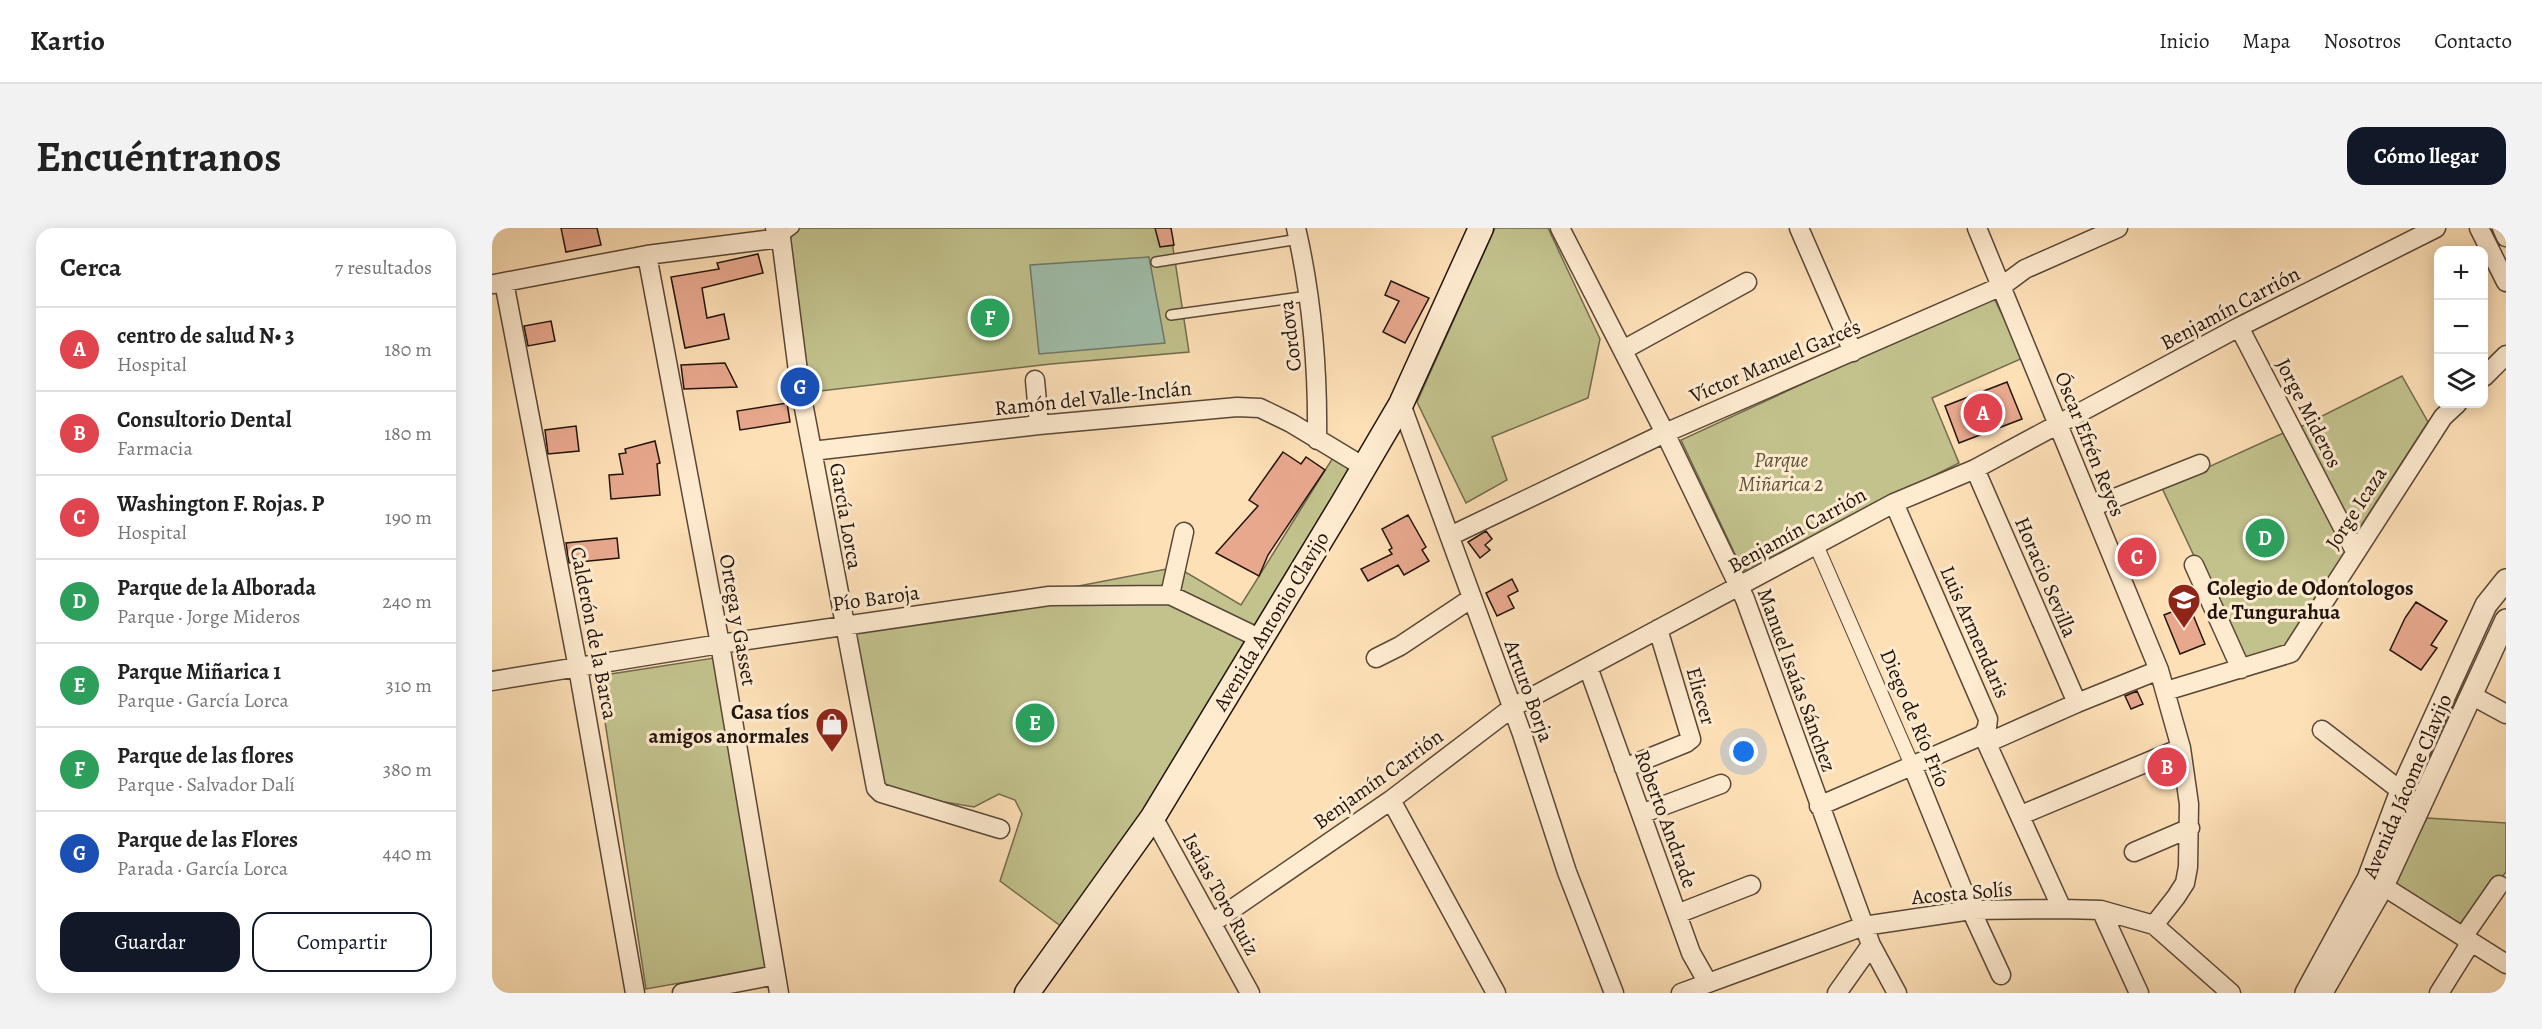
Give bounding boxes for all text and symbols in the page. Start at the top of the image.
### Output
text: Kartio [30,22,105,60]
text: Inicio [2159,27,2209,55]
text: Mapa [2242,27,2291,55]
text: Nosotros [2324,27,2401,55]
text: Contacto [2434,27,2512,55]
button: Cómo llegar [2347,127,2506,185]
text: Encuéntranos [36,128,281,185]
map controls [2434,246,2488,408]
button: + [2434,246,2488,300]
text: Cerca [60,250,122,285]
text: 7 resultados [335,254,432,281]
street label: Benjamín Carrión [2155,259,2305,357]
pin: F [970,296,1010,340]
street label: Cordova [1272,299,1308,373]
button: − [2434,300,2488,354]
street label: Víctor Manuel Garcés [1684,312,1865,410]
text: centro de salud N• 3 [117,321,295,351]
text: A [73,336,86,363]
text: 180 m [384,336,432,363]
text: Hospital [117,351,187,378]
street label: Jorge Mideros [2269,353,2349,473]
button: layers [2434,354,2488,408]
pin: G [780,364,820,410]
street label: Óscar Efrén Reyes [2048,367,2132,521]
street label: Ramón del Valle-Inclán [993,374,1193,422]
pin: A [1964,390,2002,435]
text: Consultorio Dental [117,405,291,435]
text: B [73,420,86,447]
text: 180 m [384,420,432,447]
text: Farmacia [117,435,193,462]
park label: Parque Miñarica 2 [1738,446,1824,498]
street label: García Lorca [823,461,869,572]
street label: Jorge Icaza [2319,461,2393,555]
street label: Benjamín Carrión [1723,480,1871,580]
text: Washington F. Rojas. P [117,489,324,519]
text: C [73,504,86,531]
text: 190 m [385,504,432,531]
street label: Horacio Sevilla [2008,512,2084,642]
pin: D [2246,516,2284,560]
text: Hospital [117,519,187,546]
street label: Avenida Antonio Clavijo [1206,526,1336,717]
pin: C [2118,534,2156,580]
street label: Calderón de la Barca [564,544,625,722]
street label: Ortega y Gasset [713,552,763,688]
street label: Luis Armendaris [1933,561,2017,703]
text: Parque de la Alborada [117,573,316,603]
place label: Colegio de Odontologos de Tungurahua [2207,574,2414,626]
street label: Pío Baroja [831,578,922,618]
school or university icon: Colegio de Odontologos de Tungurahua [2166,582,2202,629]
street label: Manuel Isaías Sánchez [1751,584,1843,776]
text: D [73,588,86,615]
text: 240 m [382,588,432,615]
text: Parque · Jorge Mideros [117,603,300,630]
street label: Arturo Borja [1497,635,1560,746]
street label: Diego de Río Frío [1873,645,1957,791]
text: Parque Miñarica 1 [117,657,281,687]
street label: Eliecer [1679,664,1723,728]
text: E [74,672,85,699]
text: 310 m [386,672,432,699]
text: Parque · García Lorca [117,687,289,714]
street label: Avenida Jácome Clavijo [2355,690,2459,883]
place label: Casa tíos amigos anormales [649,698,809,750]
pin: E [1016,700,1054,746]
shop icon: Casa tíos amigos anormales [814,706,850,753]
street label: Benjamín Carrión [1307,722,1449,836]
your location [1729,737,1758,766]
text: Parque de las flores [117,741,294,771]
pin: B [2148,744,2186,790]
street label: Roberto Andrade [1628,746,1704,892]
text: F [74,756,85,783]
text: 380 m [383,756,432,783]
text: Parque · Salvador Dalí [117,771,295,798]
text: Parque de las Flores [117,825,298,855]
street label: Isaías Toro Ruiz [1176,828,1266,960]
text: G [73,840,86,867]
text: 440 m [383,840,432,867]
text: Parada · García Lorca [117,855,288,882]
street label: Acosta Solís [1909,875,2014,911]
button: Guardar [60,912,240,972]
button: Compartir [252,912,432,972]

